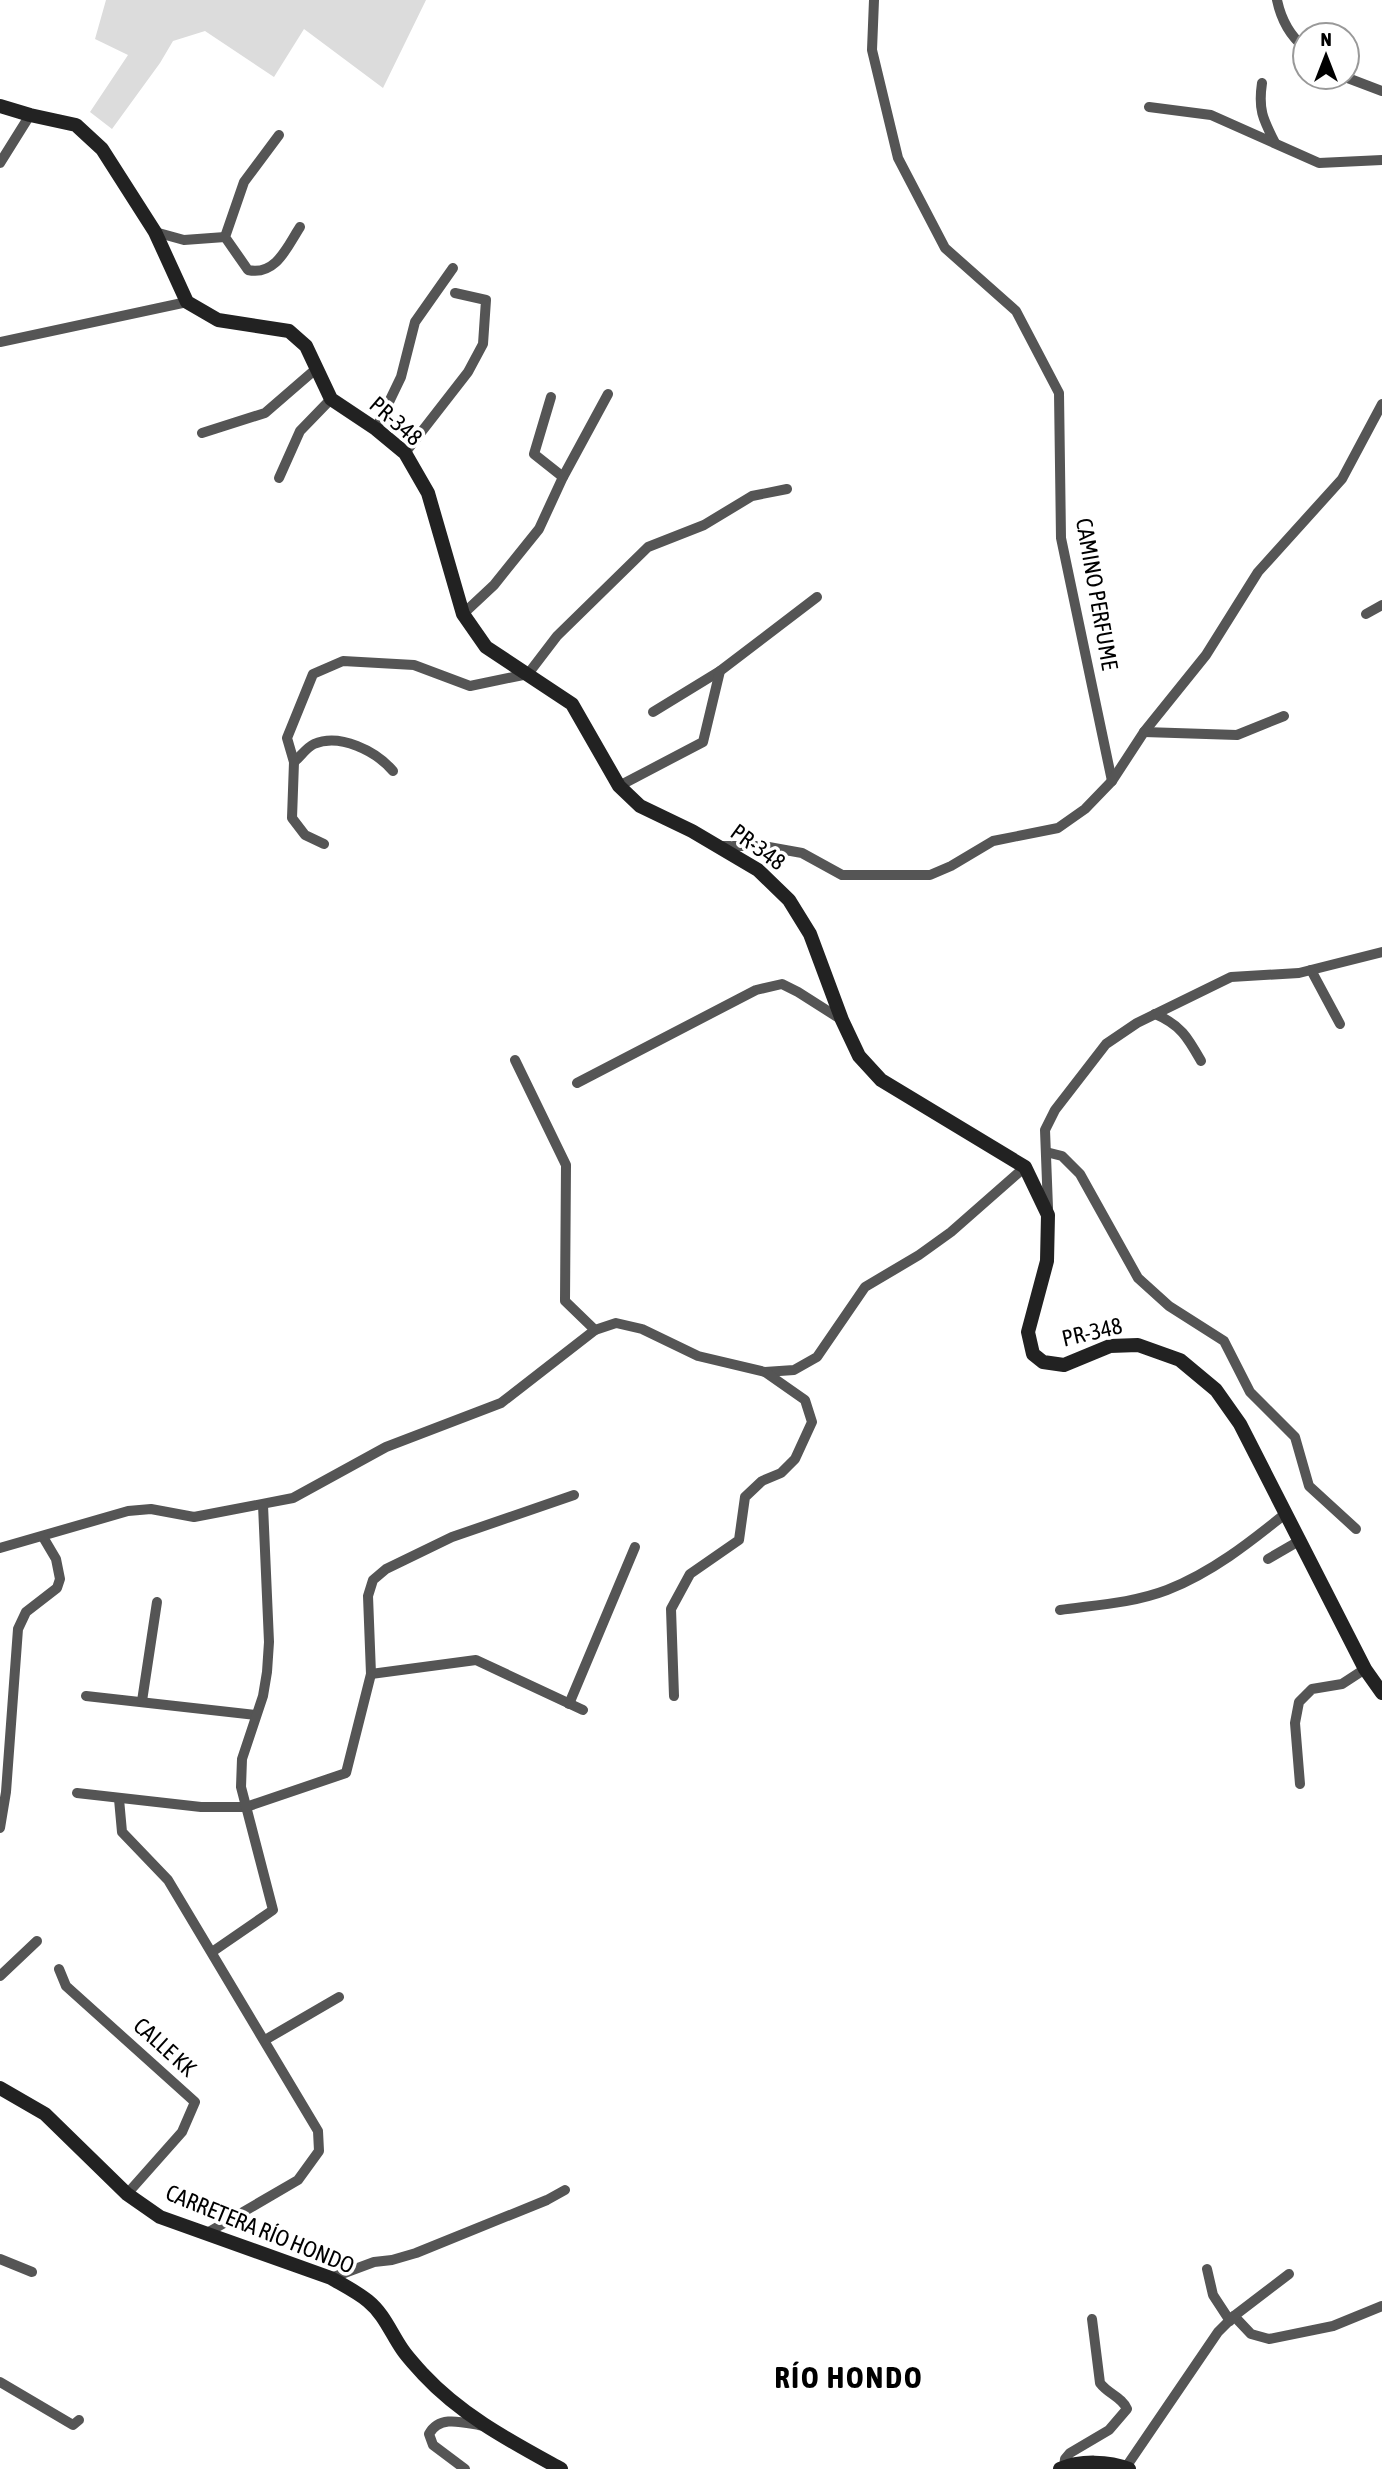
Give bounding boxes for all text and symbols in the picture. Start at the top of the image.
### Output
north arrow [1291,21,1361,91]
text: N [1320,28,1332,50]
street label: PR-348 [364,391,428,451]
street label: CAMINO PERFUME [1071,516,1123,672]
street label: PR-348 [726,819,790,875]
street label: PR-348 [1059,1312,1125,1352]
street label: CALLE KK [128,2012,202,2082]
street label: CARRETERA RÍO HONDO [162,2179,358,2279]
district label: RÍO HONDO [774,2360,924,2394]

